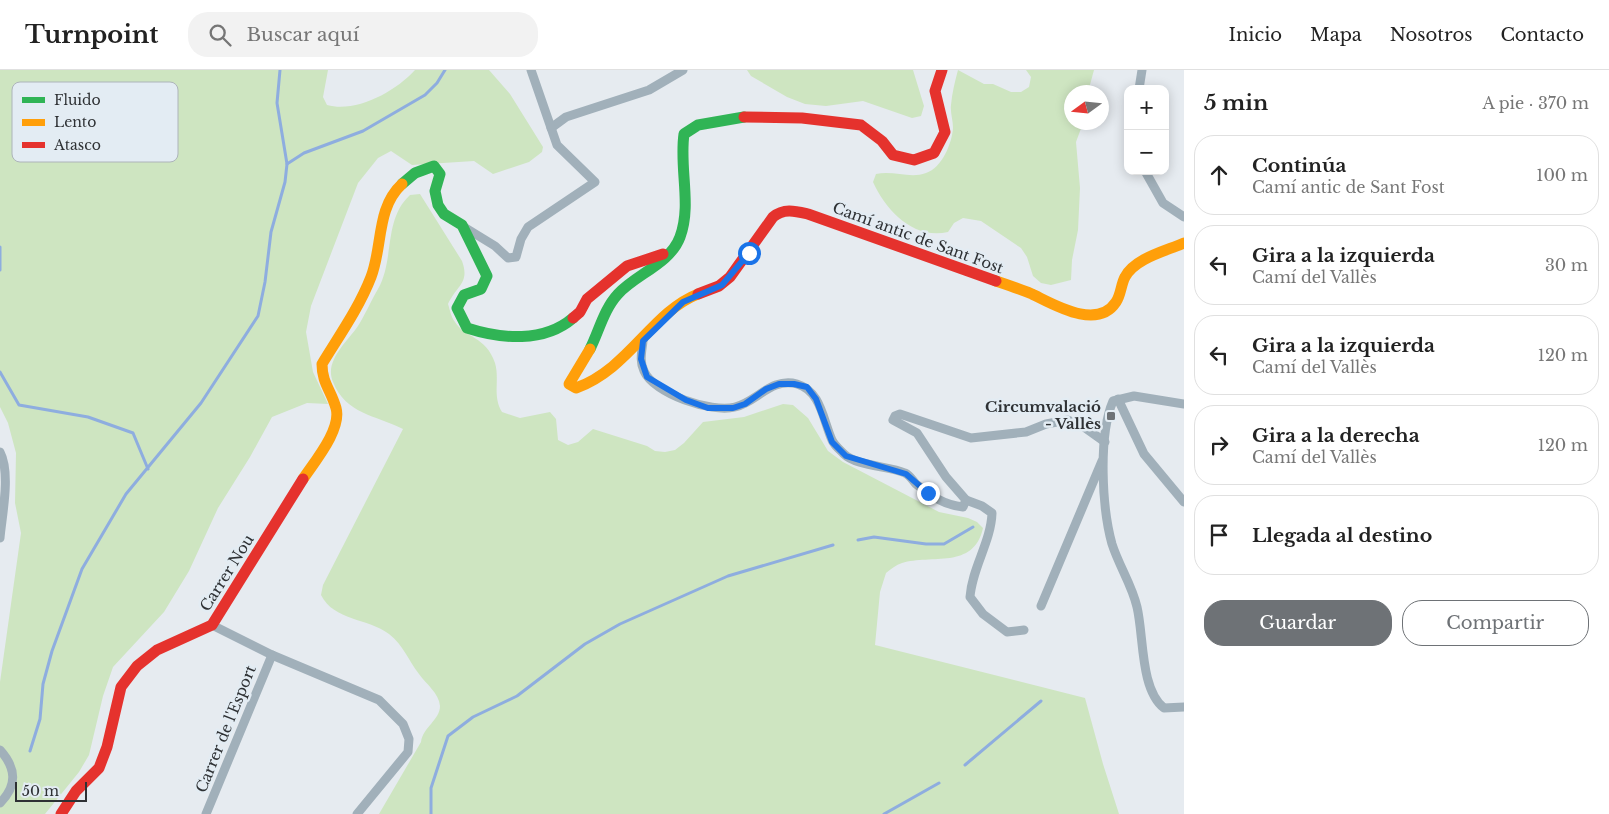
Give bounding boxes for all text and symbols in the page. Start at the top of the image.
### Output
search box [188,12,538,57]
text: Turnpoint [25,20,158,49]
icon: search [206,21,234,49]
text: Buscar aquí [246,23,359,46]
text: Inicio [1228,24,1282,46]
text: Mapa [1310,24,1362,46]
text: Nosotros [1390,24,1472,46]
text: Contacto [1500,24,1584,46]
legend [12,82,178,162]
north arrow [1064,85,1109,130]
map controls [1124,85,1169,175]
button: + [1124,85,1169,130]
text: 5 min [1204,90,1268,116]
text: Fluido [54,91,101,109]
text: A pie · 370 m [1482,93,1589,113]
text: Lento [54,113,96,131]
button: − [1124,130,1169,175]
text: Atasco [53,136,101,154]
text: Continúa [1252,154,1346,177]
icon: ahead [1205,161,1233,189]
text: 100 m [1536,165,1588,185]
text: Camí antic de Sant Fost [1252,177,1445,197]
street label: Camí antic de Sant Fost [830,198,1007,277]
route start [738,242,761,265]
text: Gira a la izquierda [1252,244,1435,267]
icon: left [1205,251,1233,279]
text: 30 m [1545,255,1588,275]
text: Camí del Vallès [1252,267,1377,287]
text: Gira a la izquierda [1252,334,1435,357]
icon: left [1205,341,1233,369]
text: 120 m [1538,345,1588,365]
text: Camí del Vallès [1252,357,1377,377]
place label: Circumvalació - Vallès [985,397,1101,433]
marker: Circumvalació - Vallès [1105,410,1117,422]
text: Gira a la derecha [1252,424,1420,447]
icon: right [1205,431,1233,459]
text: 120 m [1538,435,1588,455]
text: Camí del Vallès [1252,447,1377,467]
route end [917,482,940,505]
icon: arrive [1205,521,1233,549]
text: Llegada al destino [1252,524,1432,547]
street label: Carrer Nou [195,531,258,615]
button: Guardar [1204,600,1392,646]
button: Compartir [1402,600,1589,646]
street label: Carrer de l'Esport [191,662,260,795]
scale bar [15,779,88,802]
text: 50 m [22,782,59,800]

